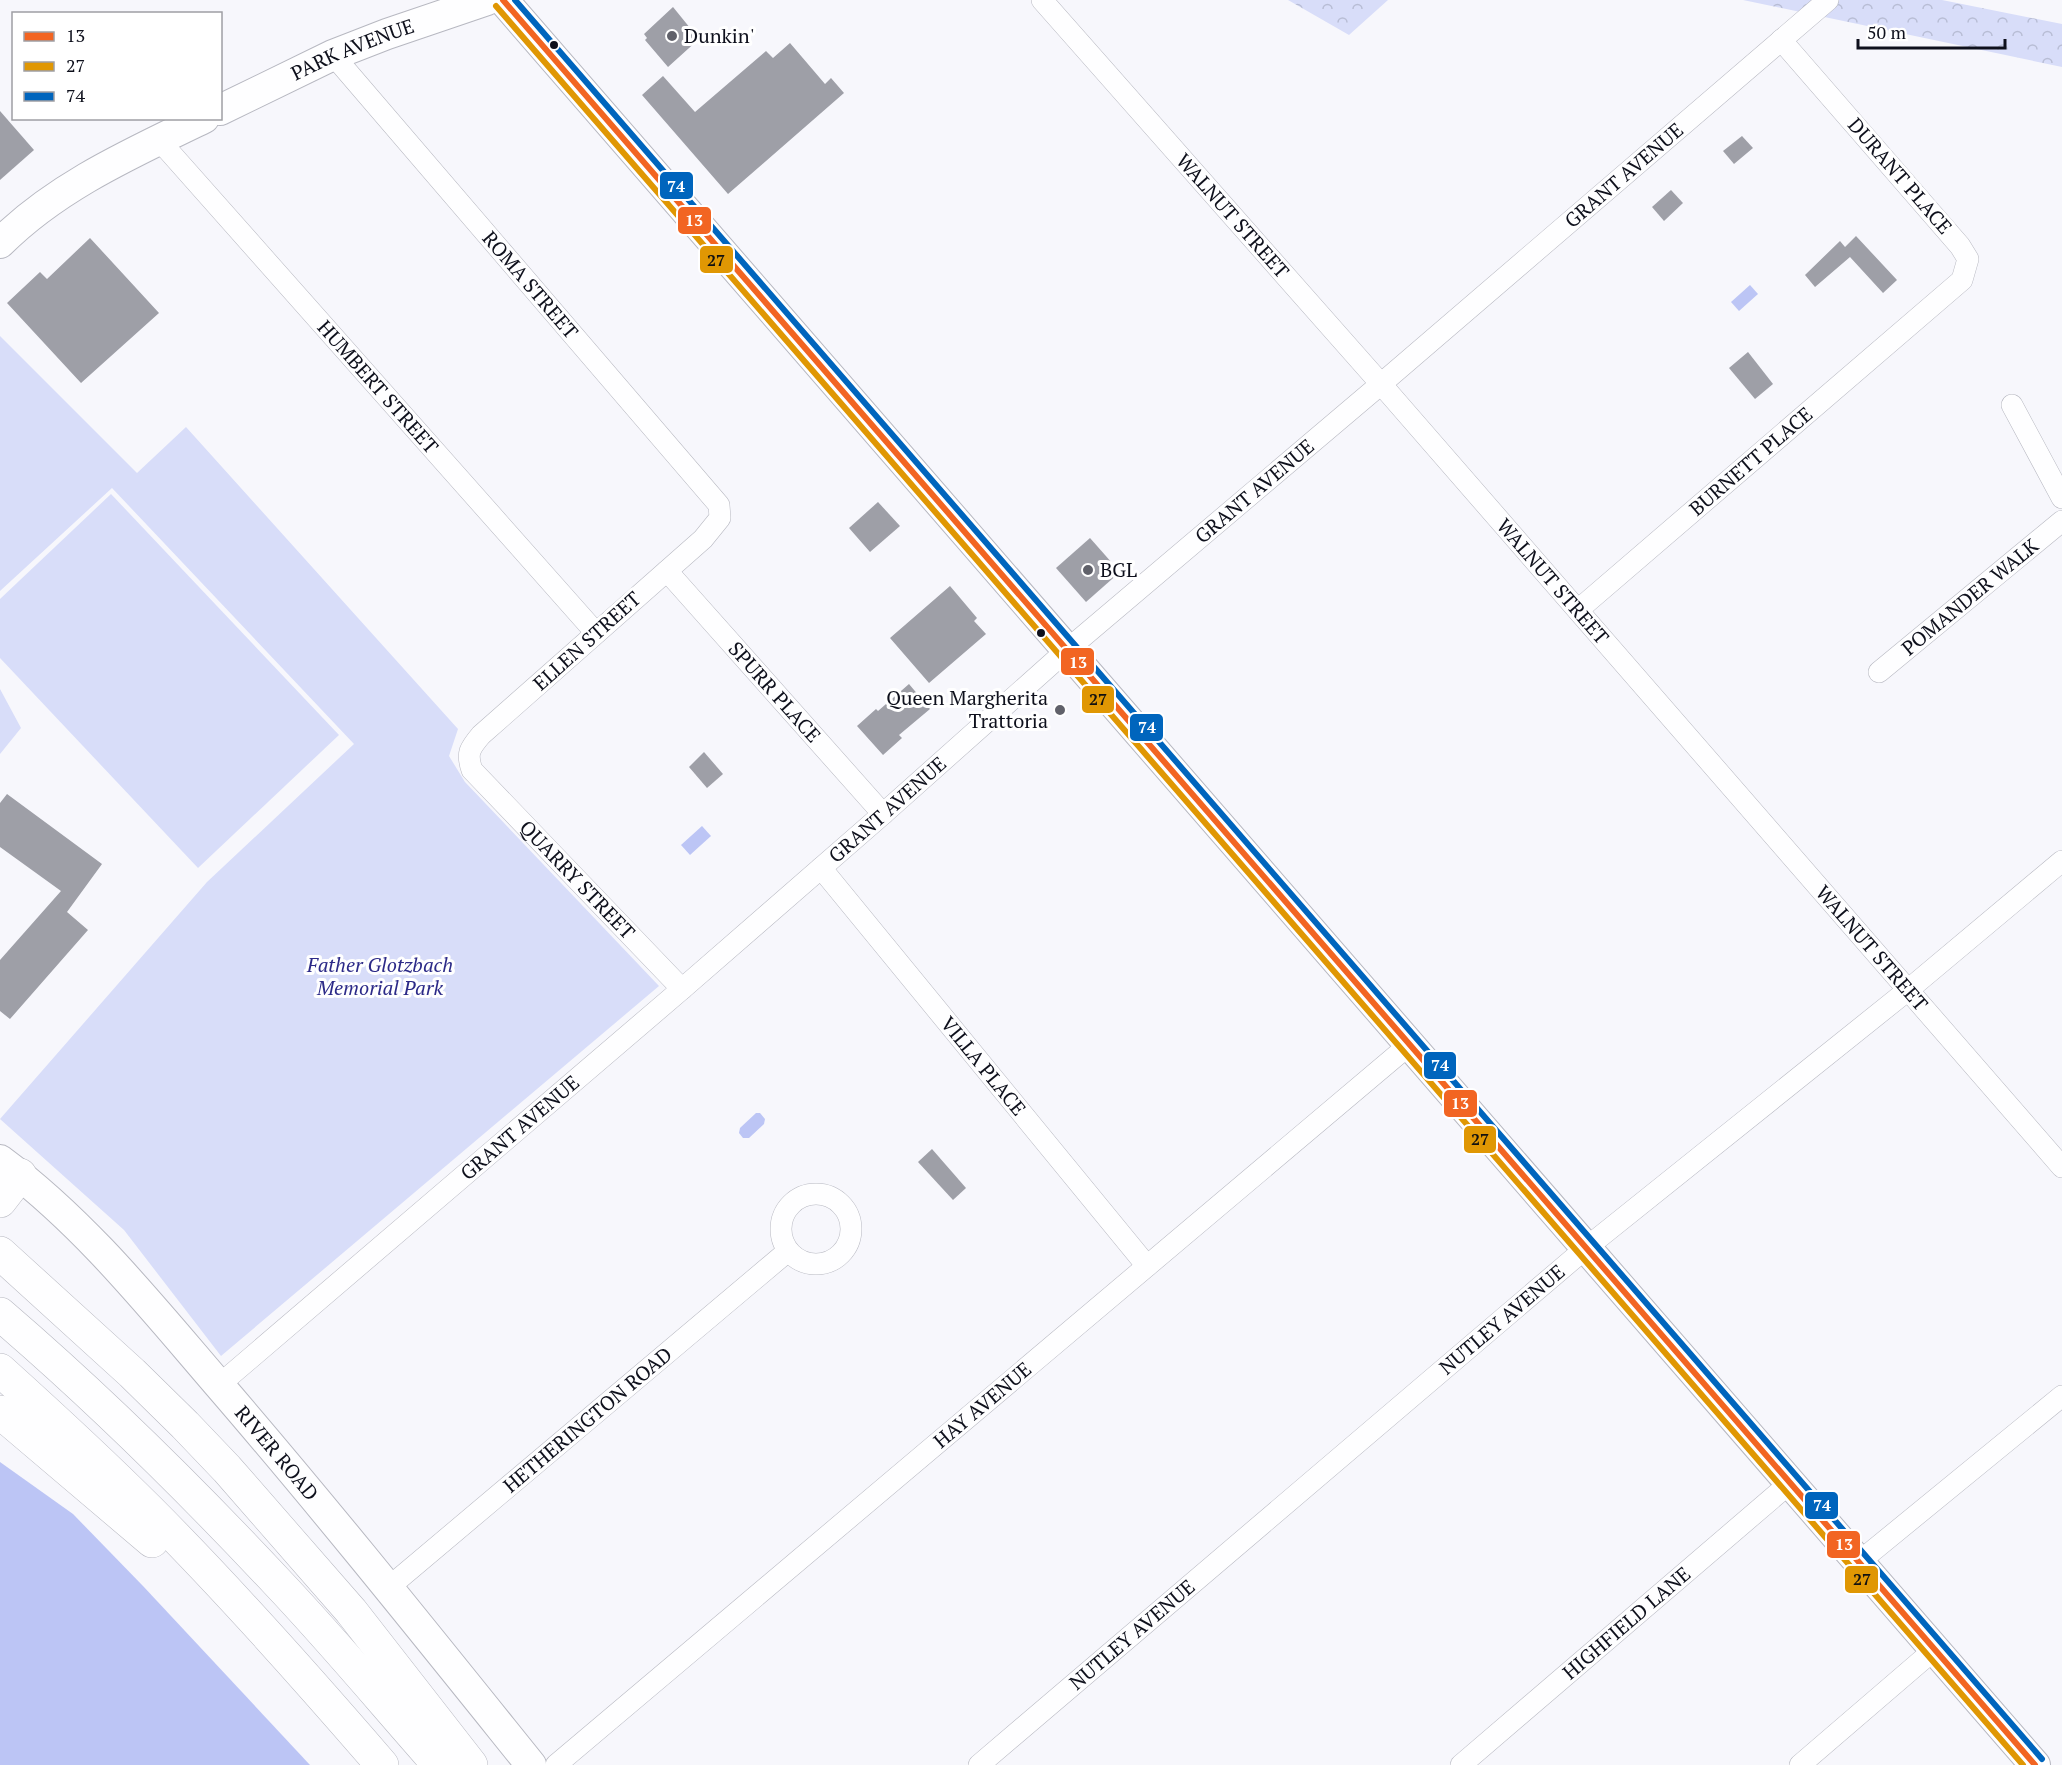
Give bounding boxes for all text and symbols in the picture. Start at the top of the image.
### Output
legend [12,12,222,120]
street label: PARK AVENUE [286,12,418,86]
scale bar [1858,12,2005,50]
text: 50 m [1867,20,1907,44]
place label: Dunkin' [684,22,754,49]
text: 13 [66,23,85,47]
marker: Dunkin' [665,29,679,43]
unlabelled marker [548,39,560,51]
text: 27 [66,53,85,77]
text: 74 [66,83,86,107]
street label: DURANT PLACE [1842,112,1958,240]
street label: GRANT AVENUE [1559,116,1689,234]
street label: WALNUT STREET [1170,147,1296,284]
line badge: 74 [659,171,694,200]
text: 74 [667,175,685,197]
line badge: 13 [677,206,712,235]
text: 13 [685,209,703,231]
street label: ROMA STREET [477,225,585,344]
line badge: 27 [699,245,734,274]
text: 27 [707,249,725,271]
street label: HUMBERT STREET [312,314,445,459]
street label: BURNETT PLACE [1683,400,1818,522]
street label: GRANT AVENUE [1189,433,1320,549]
street label: WALNUT STREET [1491,513,1615,650]
street label: POMANDER WALK [1896,532,2044,661]
place label: BGL [1100,556,1137,583]
marker: BGL [1081,563,1095,577]
street label: ELLEN STREET [527,585,646,696]
unlabelled marker [1035,627,1047,639]
street label: SPURR PLACE [723,635,827,748]
line badge: 13 [1060,647,1095,676]
text: 13 [1069,651,1087,673]
place label: Queen Margherita Trattoria [886,684,1048,734]
line badge: 27 [1081,685,1115,714]
text: 27 [1089,688,1107,710]
marker: Queen Margherita Trattoria [1053,703,1067,717]
line badge: 74 [1129,713,1164,742]
text: 74 [1138,716,1156,738]
street label: GRANT AVENUE [823,750,952,868]
street label: QUARRY STREET [514,814,641,945]
street label: WALNUT STREET [1810,879,1934,1017]
park label: Father Glotzbach Memorial Park [306,951,453,1001]
street label: VILLA PLACE [935,1010,1032,1121]
line badge: 74 [1423,1051,1457,1080]
text: 74 [1431,1054,1449,1076]
street label: GRANT AVENUE [454,1069,585,1186]
line badge: 13 [1443,1089,1478,1118]
text: 13 [1451,1092,1469,1114]
line badge: 27 [1463,1125,1497,1154]
text: 27 [1471,1128,1489,1150]
street label: NUTLEY AVENUE [1433,1258,1570,1380]
street label: HETHERINGTON ROAD [497,1341,677,1498]
street label: HAY AVENUE [927,1356,1037,1454]
street label: RIVER ROAD [229,1400,325,1506]
line badge: 74 [1804,1491,1839,1520]
text: 74 [1813,1494,1831,1516]
line badge: 13 [1826,1530,1861,1559]
text: 13 [1835,1533,1853,1555]
street label: HIGHFIELD LANE [1556,1560,1696,1685]
line badge: 27 [1844,1565,1879,1594]
text: 27 [1853,1568,1871,1590]
street label: NUTLEY AVENUE [1063,1573,1200,1696]

